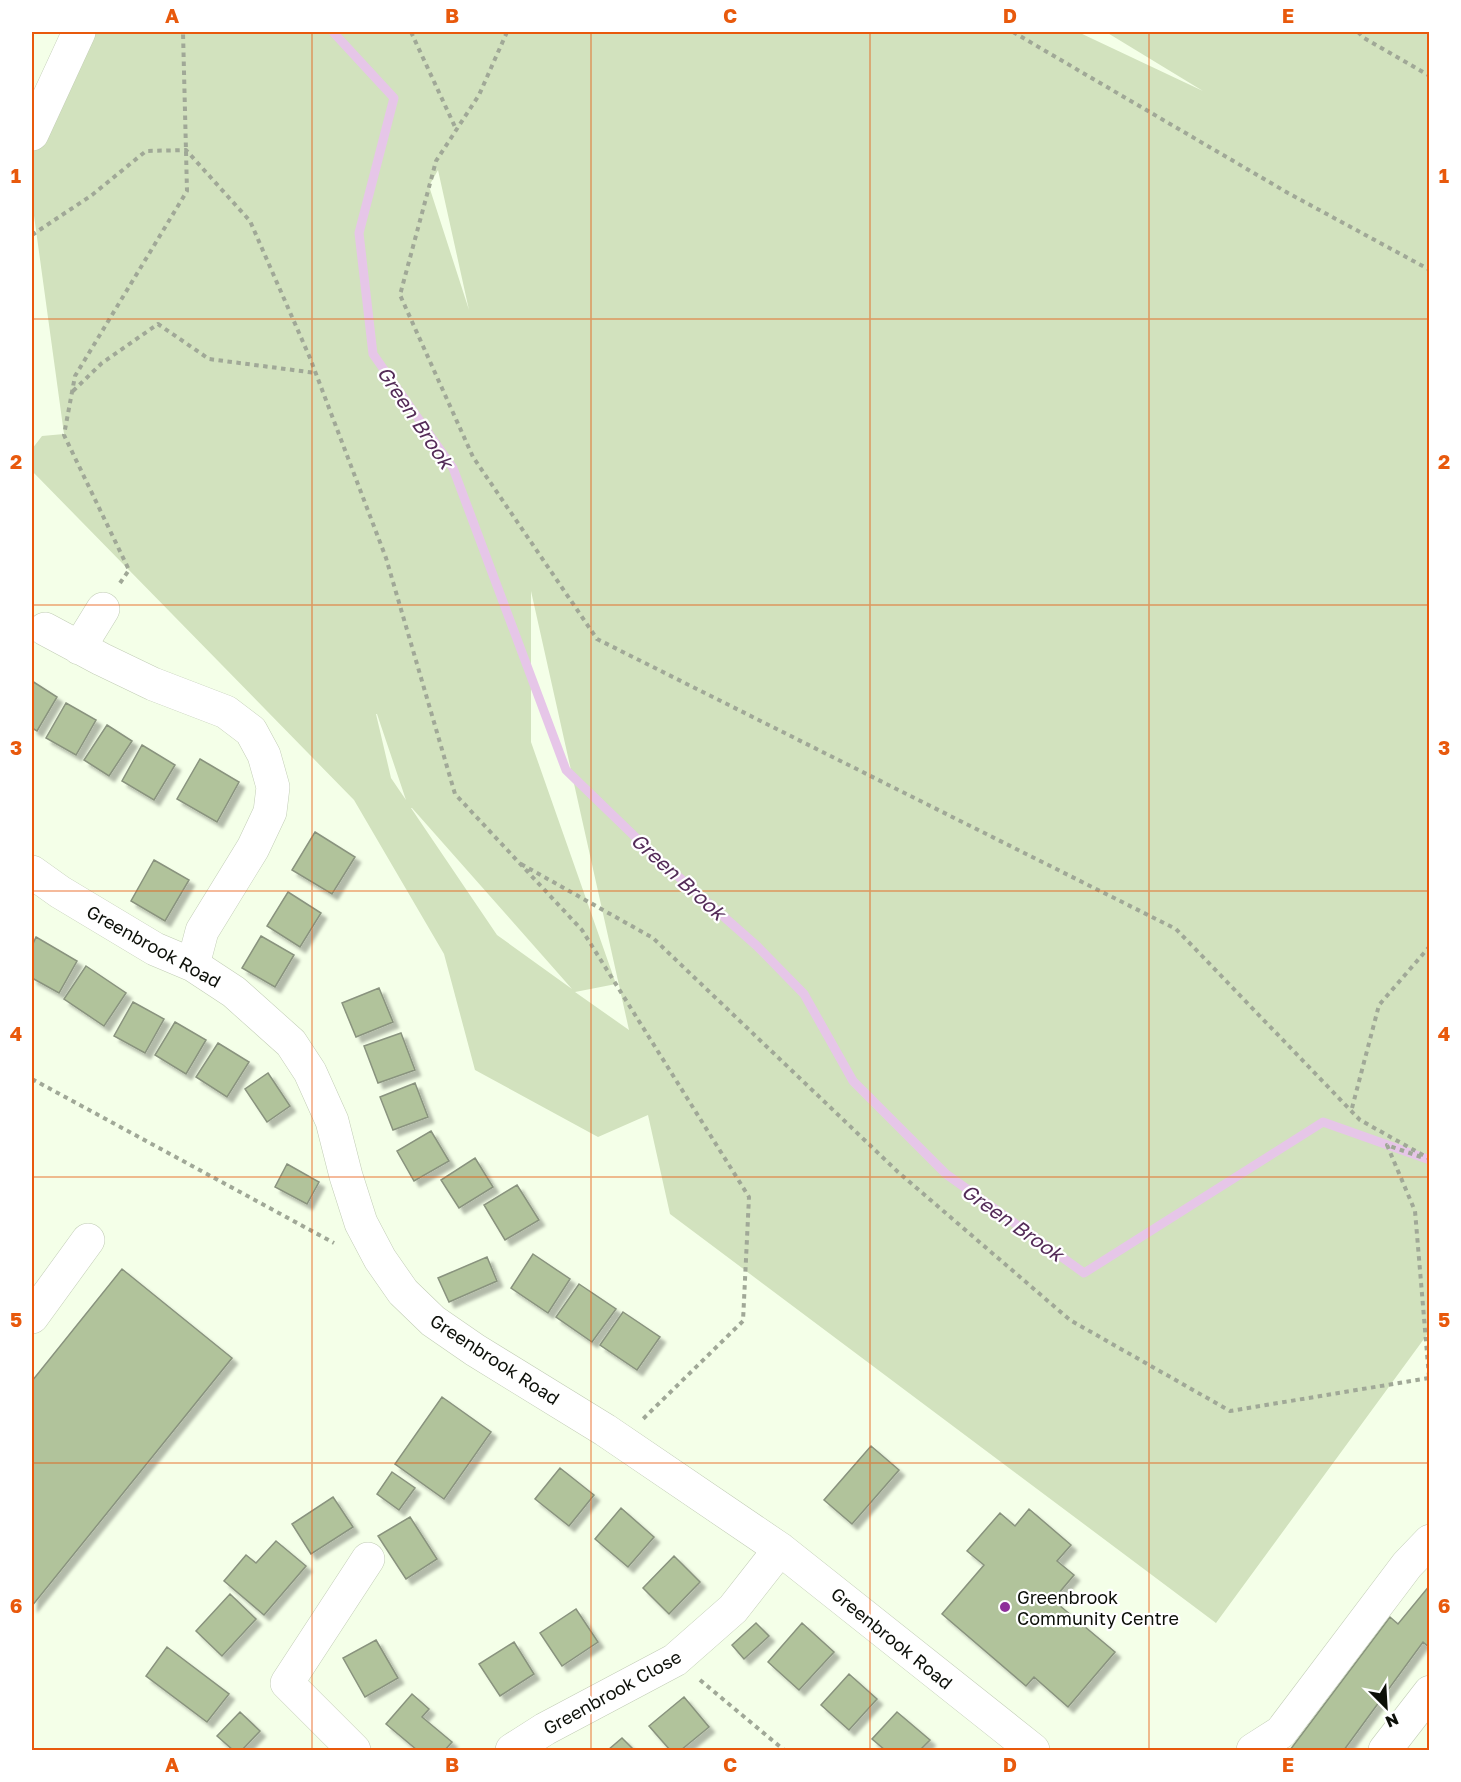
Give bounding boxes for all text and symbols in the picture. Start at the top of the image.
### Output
text: A [165,3,179,27]
text: B [445,3,459,27]
text: C [723,3,737,27]
text: D [1003,3,1017,27]
text: E [1282,3,1294,27]
text: 1 [11,163,21,187]
text: 1 [1439,163,1449,187]
water label: Green Brook [373,361,461,475]
text: 2 [10,449,22,473]
text: 2 [1438,449,1450,473]
text: 3 [10,735,22,759]
text: 3 [1438,735,1450,759]
water label: Green Brook [627,827,733,926]
street label: Greenbrook Road [83,900,225,992]
text: 4 [10,1021,22,1045]
text: 4 [1438,1021,1450,1045]
water label: Green Brook [958,1178,1071,1267]
text: 5 [10,1307,22,1331]
text: 5 [1438,1307,1450,1331]
street label: Greenbrook Road [426,1309,564,1409]
street label: Greenbrook Road [827,1582,957,1694]
place label: Greenbrook Community Centre [1017,1586,1179,1629]
text: 6 [10,1593,22,1617]
text: 6 [1438,1593,1450,1617]
marker: Greenbrook Community Centre [998,1600,1012,1614]
street label: Greenbrook Close [539,1645,685,1739]
north arrow [1356,1677,1416,1737]
text: N [1382,1709,1402,1732]
text: A [165,1752,179,1776]
text: B [445,1752,459,1776]
text: C [723,1752,737,1776]
text: D [1003,1752,1017,1776]
text: E [1282,1752,1294,1776]

